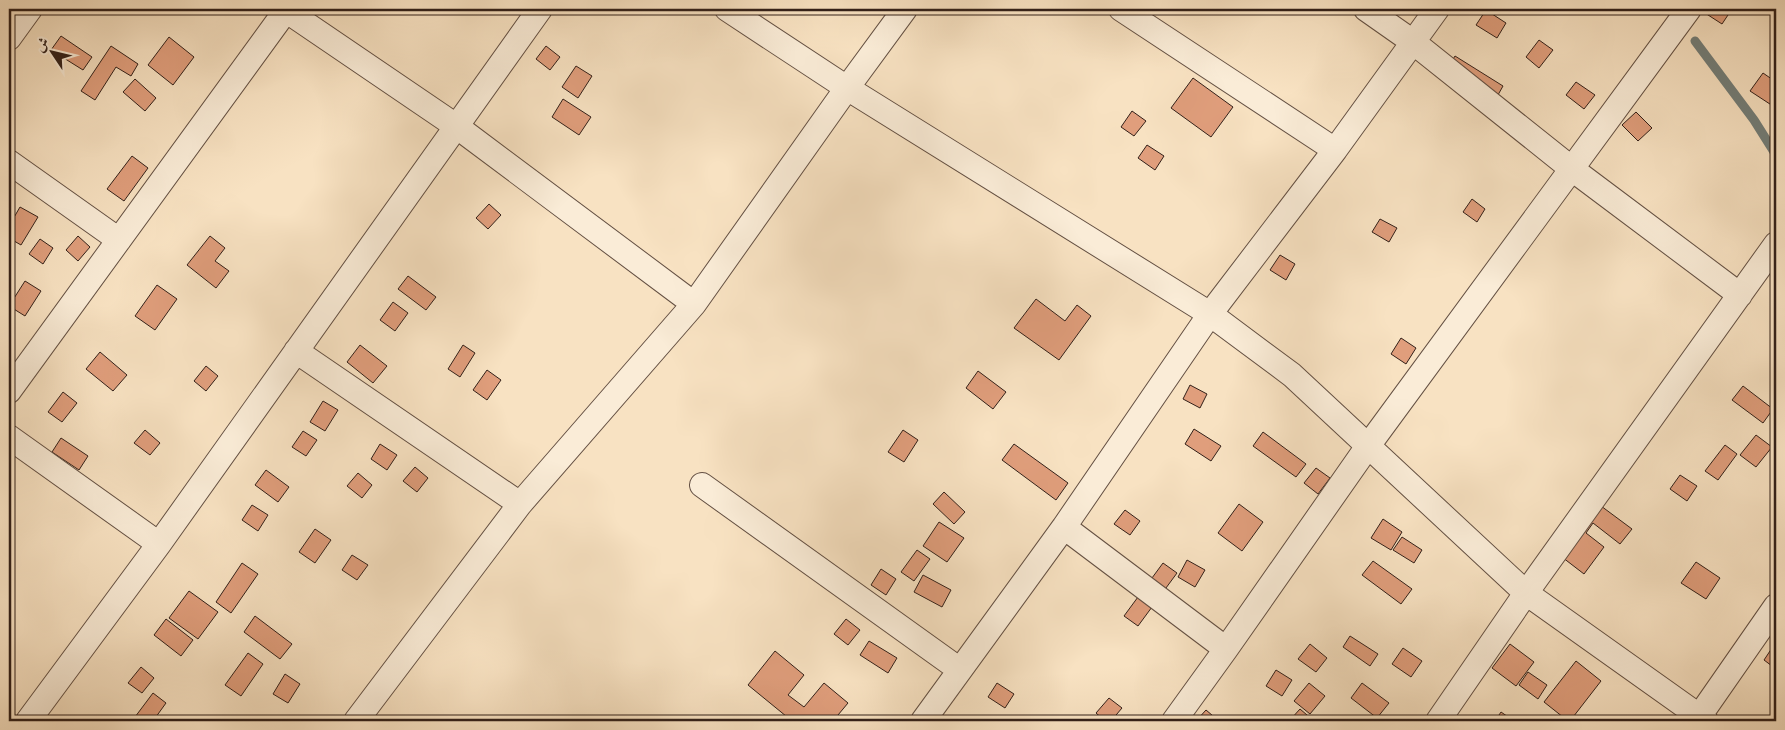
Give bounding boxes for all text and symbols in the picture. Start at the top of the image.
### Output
north arrow [28,28,78,78]
text: ش [31,34,54,56]

